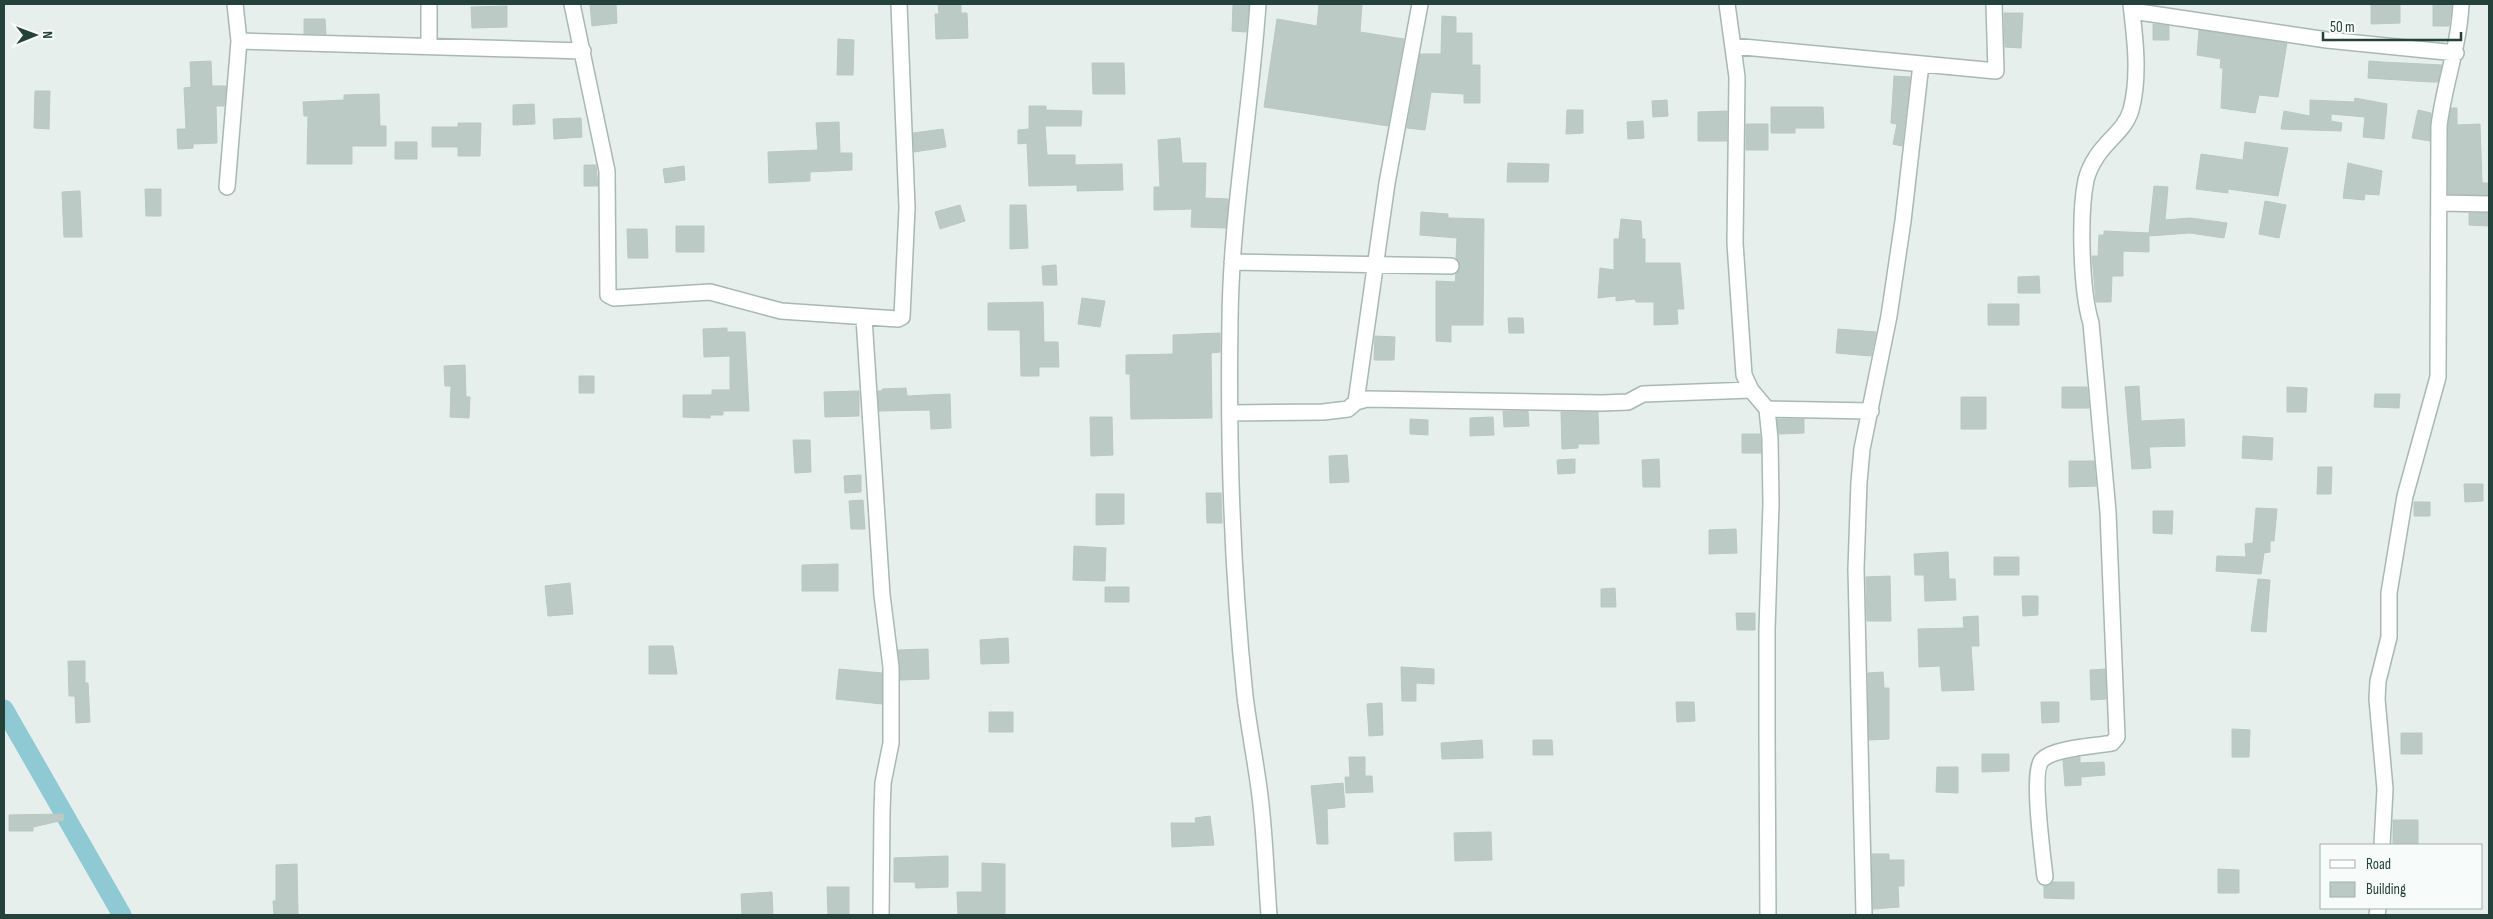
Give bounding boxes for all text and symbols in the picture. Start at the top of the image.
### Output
north arrow [10,10,60,60]
scale bar [2323,10,2460,42]
text: 50 m [2330,18,2355,37]
text: N [39,31,56,39]
legend [2320,844,2483,909]
text: Road [2366,855,2391,874]
text: Building [2366,880,2406,899]

